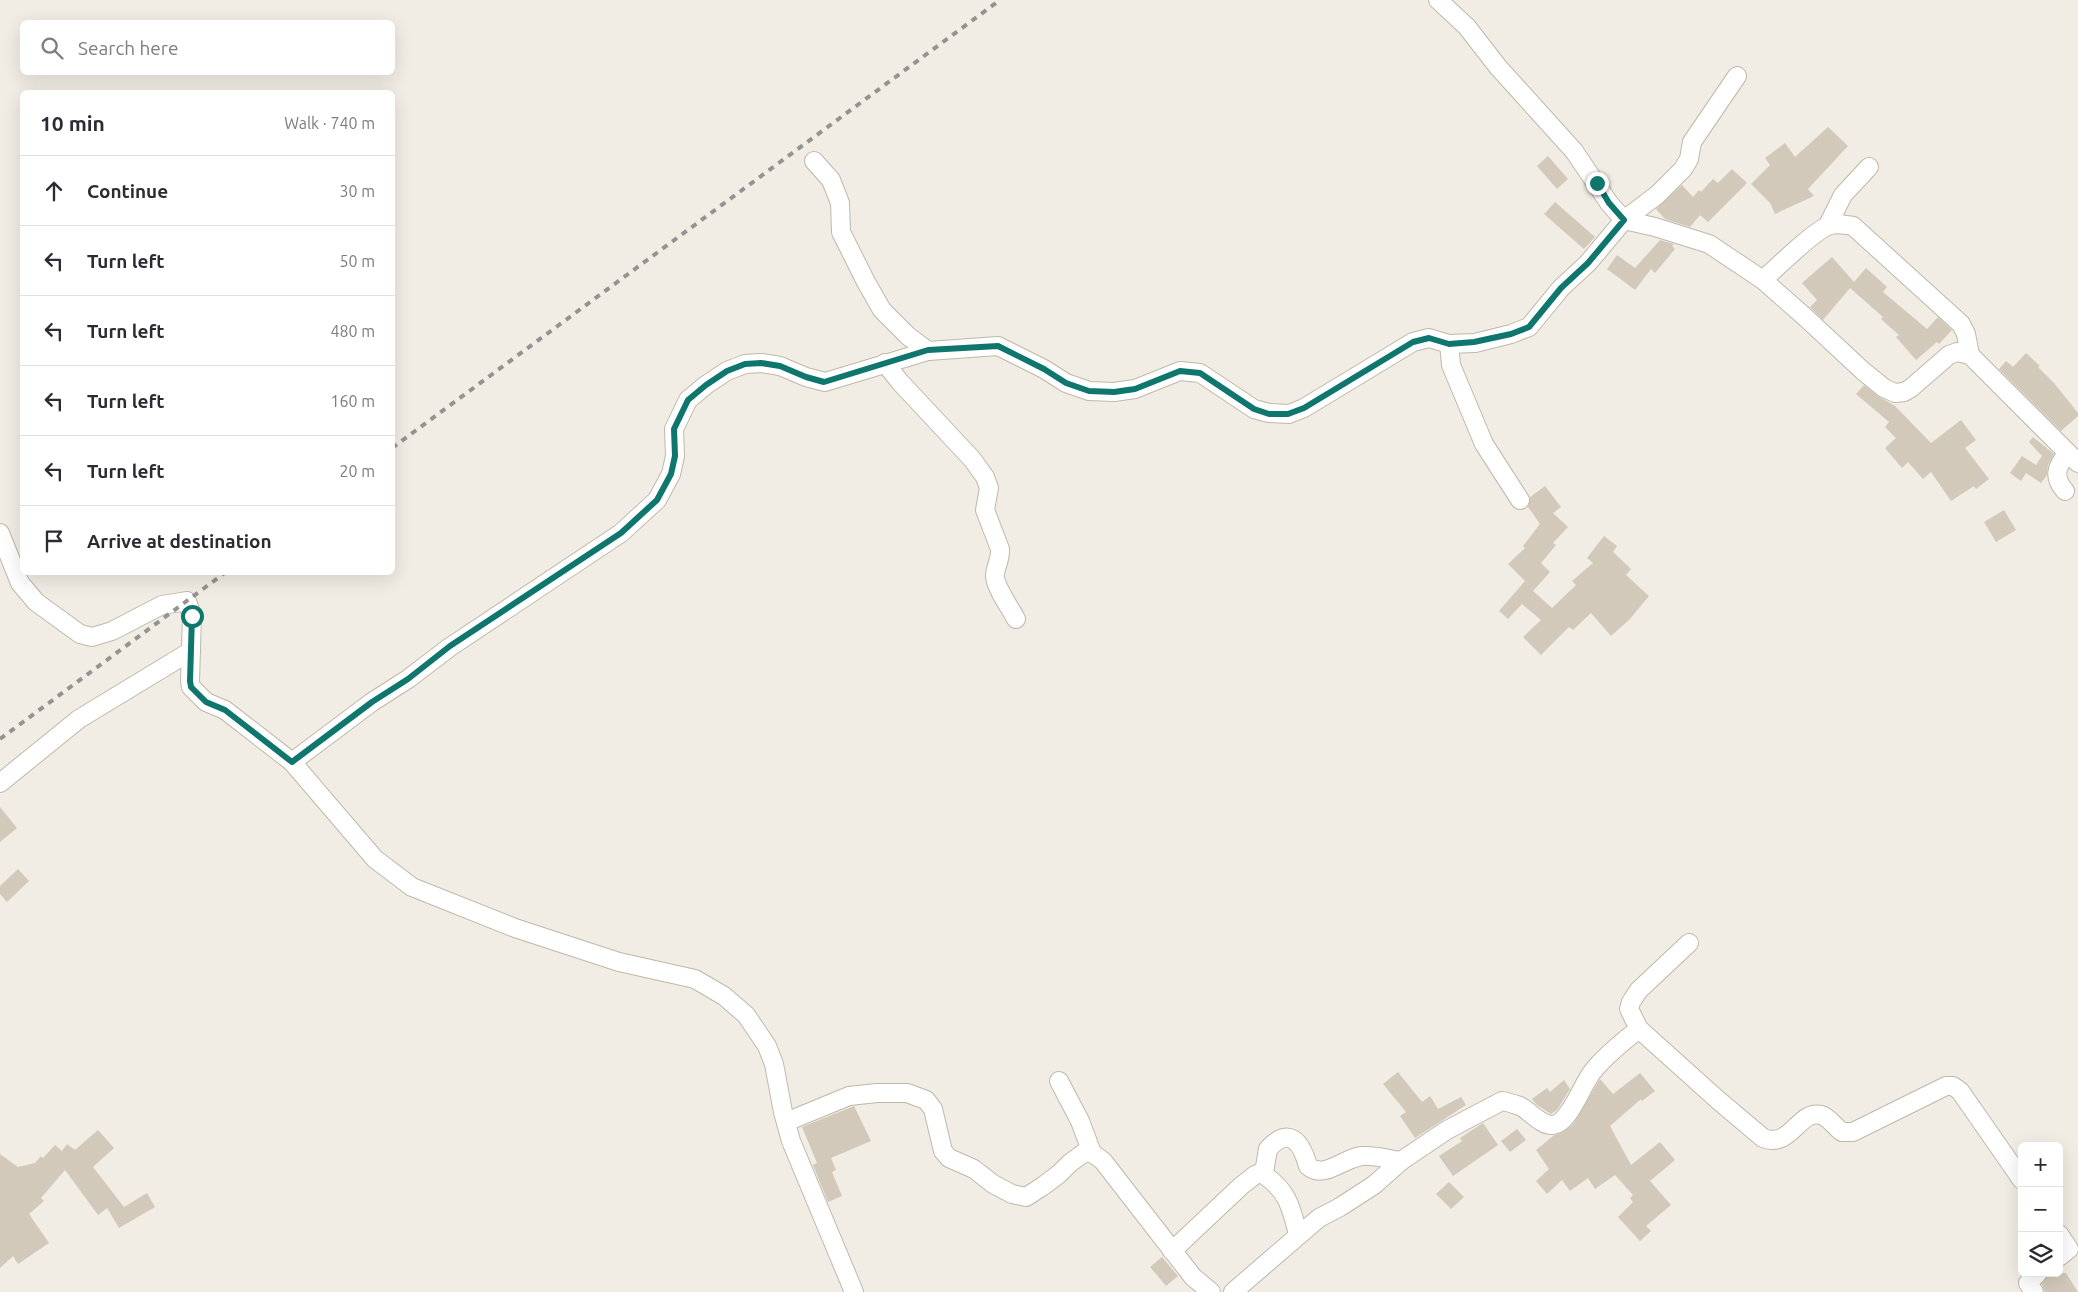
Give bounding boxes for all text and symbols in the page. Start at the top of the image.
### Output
search box [20,20,395,75]
icon: search [38,34,66,62]
text: Search here [78,37,178,59]
text: 10 min [40,111,105,135]
text: Walk · 740 m [284,114,375,132]
route end [1586,172,1609,195]
icon: ahead [40,177,68,205]
text: Continue [87,180,168,202]
text: 30 m [339,182,375,200]
icon: left [40,247,68,275]
text: Turn left [87,250,165,272]
text: 50 m [339,252,375,270]
icon: left [40,317,68,345]
text: Turn left [87,320,165,342]
text: 480 m [330,322,375,340]
icon: left [40,387,68,415]
text: Turn left [87,390,165,412]
text: 160 m [330,392,375,410]
icon: left [40,457,68,485]
text: Turn left [87,460,165,482]
text: 20 m [339,462,375,480]
icon: arrive [40,527,68,555]
text: Arrive at destination [87,530,272,552]
route start [181,605,204,628]
map controls [2018,1142,2063,1277]
button: + [2018,1142,2063,1187]
button: − [2018,1187,2063,1232]
button: layers [2018,1232,2063,1277]

